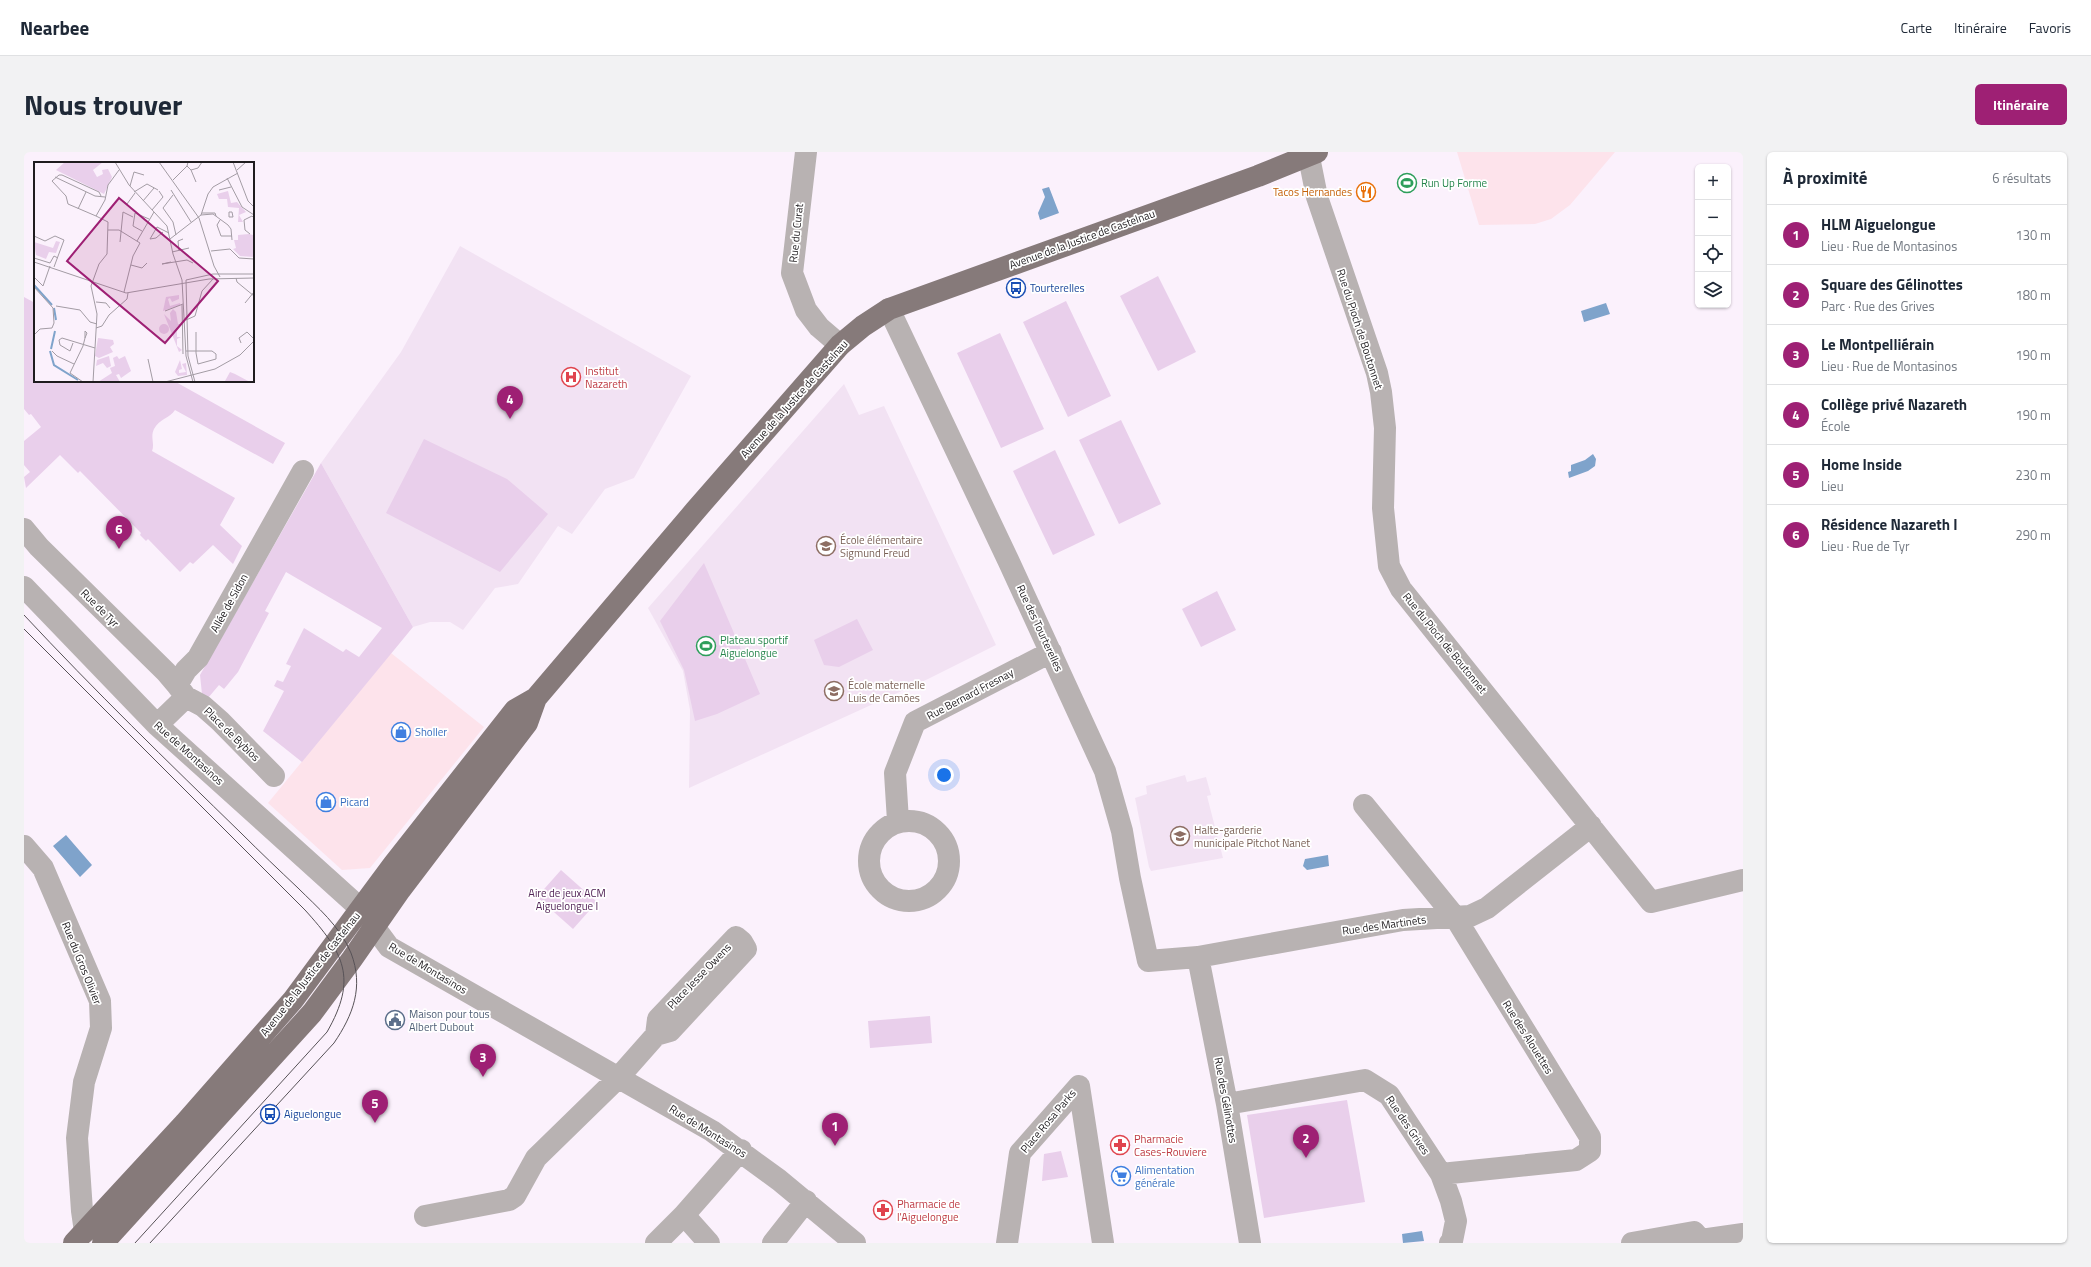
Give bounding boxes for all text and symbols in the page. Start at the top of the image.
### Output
text: Nearbee [20,13,89,42]
text: Carte [1901,17,1932,38]
text: Itinéraire [1954,17,2007,38]
text: Favoris [2029,17,2071,38]
text: Nous trouver [24,83,182,126]
button: Itinéraire [1975,84,2067,125]
inset map [34,162,254,382]
map controls [1695,164,1731,308]
button: + [1695,164,1731,200]
text: À proximité [1783,165,1867,191]
text: 6 résultats [1992,168,2051,188]
sports icon: Run Up Forme [1396,172,1418,194]
place label: Run Up Forme [1421,175,1488,191]
restaurant icon: Tacos Hernandes [1355,181,1377,203]
place label: Tacos Hernandes [1273,184,1352,200]
button: − [1695,200,1731,236]
street label: Rue du Curat [785,202,807,263]
street label: Avenue de la Justice de Castelnau [1007,205,1157,273]
text: HLM Aiguelongue [1821,213,1936,236]
text: 1 [1792,225,1800,245]
text: 130 m [2015,225,2051,245]
button: locate [1695,236,1731,272]
text: Lieu · Rue de Montasinos [1821,236,1957,256]
street label: Rue du Pioch de Boutonnet [1333,267,1387,391]
button: layers [1695,272,1731,308]
text: Square des Gélinottes [1821,273,1963,296]
bus stop icon: Tourterelles [1005,277,1027,299]
place label: Tourterelles [1030,280,1085,296]
text: 2 [1792,285,1800,305]
text: 180 m [2015,285,2051,305]
text: Parc · Rue des Grives [1821,296,1934,316]
text: Le Montpelliérain [1821,333,1934,356]
street label: Avenue de la Justice de Castelnau [737,336,852,462]
text: 3 [1792,345,1800,365]
text: 190 m [2015,345,2051,365]
text: Lieu · Rue de Montasinos [1821,356,1957,376]
place label: Institut Nazareth [585,363,628,392]
hospital icon: Institut Nazareth [560,366,582,388]
pin: 4 [497,386,523,419]
text: Collège privé Nazareth [1821,393,1967,416]
text: 4 [1792,405,1800,425]
text: 190 m [2015,405,2051,425]
text: École [1821,416,1850,436]
text: Home Inside [1821,453,1902,476]
text: 5 [1792,465,1800,485]
text: 230 m [2015,465,2051,485]
text: Lieu [1821,476,1844,496]
text: Résidence Nazareth I [1821,513,1958,536]
pin: 6 [106,516,132,549]
text: 6 [1792,525,1800,545]
text: 290 m [2015,525,2051,545]
place label: École élémentaire Sigmund Freud [840,532,923,561]
school or university icon: École élémentaire Sigmund Freud [815,535,837,557]
text: Lieu · Rue de Tyr [1821,536,1909,556]
street label: Allée de Sidon [206,571,252,635]
street label: Rue des Tourterelles [1013,582,1067,674]
street label: Rue de Tyr [77,585,123,631]
street label: Rue du Pioch de Boutonnet [1399,589,1491,697]
place label: Plateau sportif Aiguelongue [720,632,789,661]
sports icon: Plateau sportif Aiguelongue [695,635,717,657]
street label: Rue Bernard Fresnay [924,664,1017,724]
place label: École maternelle Luis de Camões [848,677,926,706]
school or university icon: École maternelle Luis de Camões [823,680,845,702]
street label: Place de Byblos [200,703,264,765]
street label: Rue de Montasinos [151,717,227,789]
shop icon: Sholler [390,721,412,743]
place label: Sholler [415,724,447,740]
your location [934,765,954,785]
shop icon: Picard [315,791,337,813]
place label: Picard [340,794,369,810]
place label: Halte-garderie municipale Pitchot Nanet [1194,822,1310,851]
school or university icon: Halte-garderie municipale Pitchot Nanet [1169,825,1191,847]
park label: Aire de jeux ACM Aiguelongue I [528,885,606,914]
street label: Avenue de la Justice de Castelnau [256,908,364,1040]
street label: Rue des Martinets [1341,911,1427,939]
street label: Rue du Gros Olivier [58,919,106,1007]
street label: Rue de Montasinos [386,938,470,998]
street label: Place Jesse Owens [663,939,735,1013]
street label: Rue des Alouettes [1499,997,1557,1077]
place label: Maison pour tous Albert Dubout [409,1006,490,1035]
public building icon: Maison pour tous Albert Dubout [384,1009,406,1031]
pin: 3 [470,1044,496,1077]
street label: Rue des Gélinottes [1211,1056,1241,1144]
street label: Place Rosa Parks [1016,1086,1080,1156]
pin: 5 [362,1090,388,1123]
street label: Rue des Grives [1382,1092,1434,1158]
street label: Rue de Montasinos [666,1101,750,1161]
bus stop icon: Aiguelongue [259,1103,281,1125]
place label: Aiguelongue [284,1106,342,1122]
pin: 1 [822,1113,848,1146]
pin: 2 [1293,1125,1319,1158]
place label: Pharmacie Cases-Rouviere [1134,1131,1207,1160]
pharmacy icon: Pharmacie Cases-Rouviere [1109,1134,1131,1156]
place label: Alimentation générale [1135,1162,1195,1191]
supermarket icon: Alimentation générale [1110,1165,1132,1187]
place label: Pharmacie de l'Aiguelongue [897,1196,960,1225]
pharmacy icon: Pharmacie de l'Aiguelongue [872,1199,894,1221]

